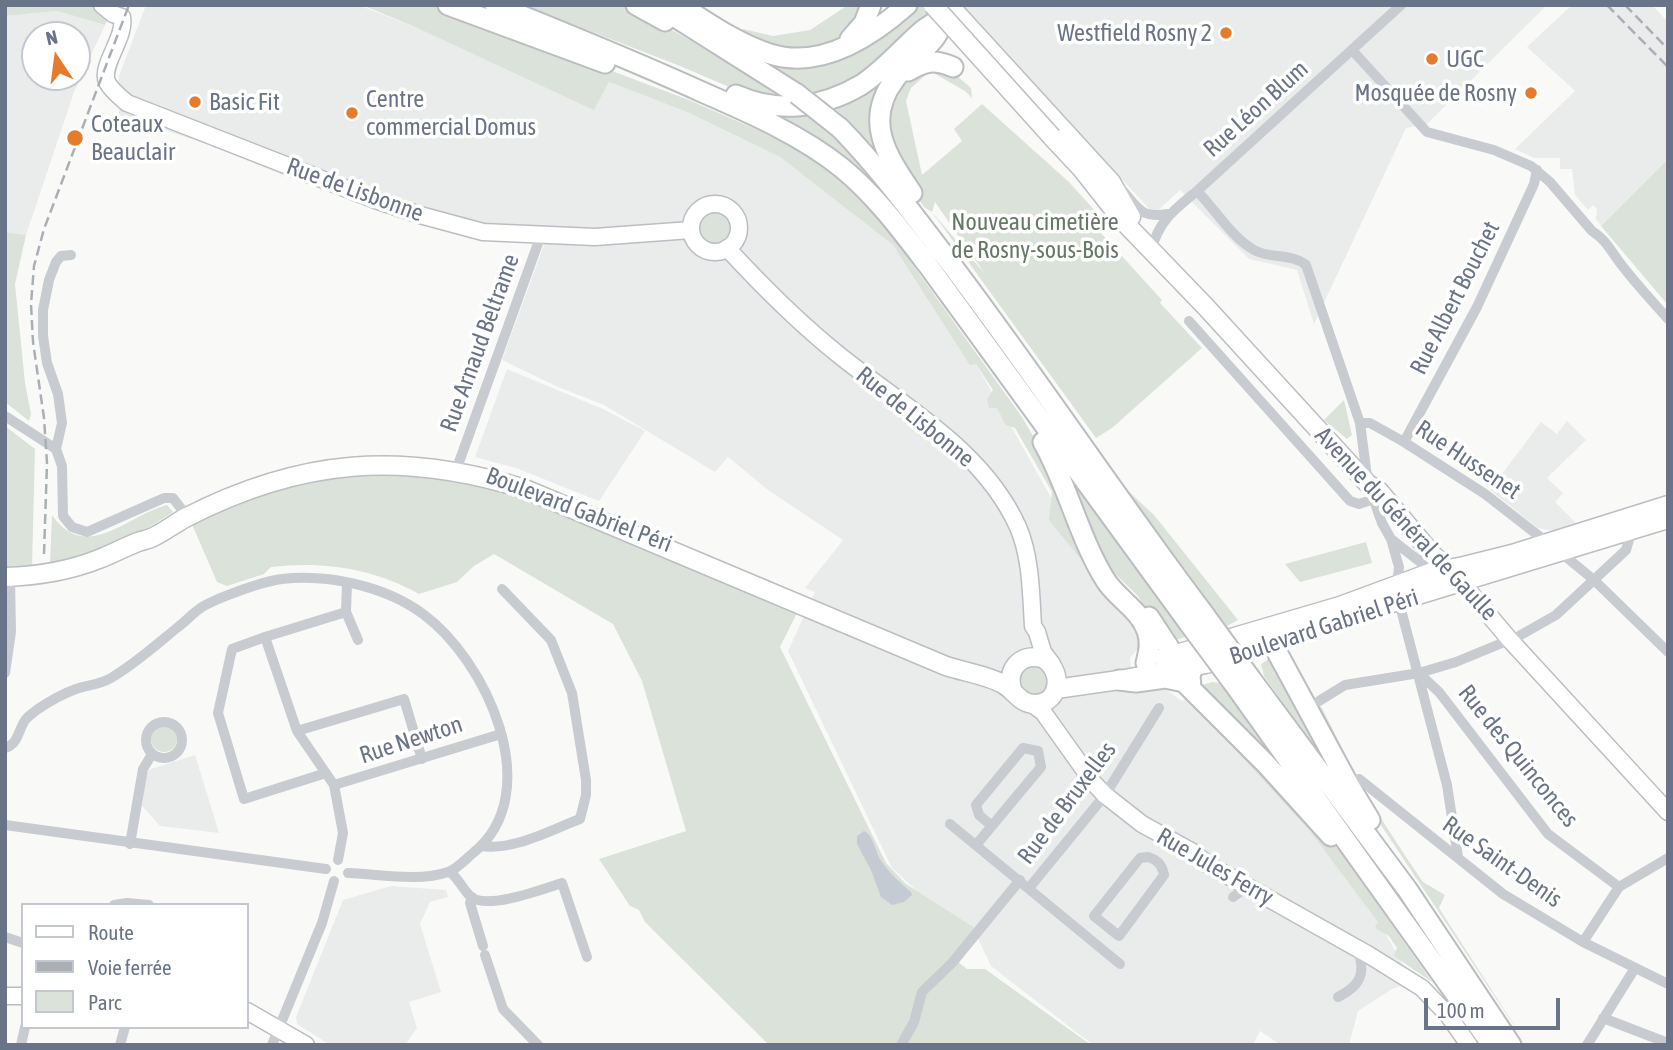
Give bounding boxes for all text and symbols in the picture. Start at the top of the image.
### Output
place label: Westfield Rosny 2 [1057,19,1212,47]
north arrow [21,21,91,91]
marker: Westfield Rosny 2 [1218,25,1234,41]
text: N [44,26,60,49]
place label: UGC [1446,45,1484,73]
marker: UGC [1424,51,1440,67]
street label: Rue Léon Blum [1198,55,1314,163]
place label: Mosquée de Rosny [1354,79,1517,107]
place label: Centre commercial Domus [366,85,536,141]
marker: Mosquée de Rosny [1523,85,1539,101]
place label: Basic Fit [209,88,280,116]
marker: Basic Fit [187,94,203,110]
marker: Centre commercial Domus [344,105,360,121]
place label: Coteaux Beauclair [91,110,175,166]
marker: Coteaux Beauclair [65,128,85,148]
street label: Rue de Lisbonne [283,152,427,228]
park label: Nouveau cimetière de Rosny-sous-Bois [951,208,1119,264]
street label: Rue Albert Bouchet [1404,217,1506,379]
street label: Rue Arnaud Beltrame [434,250,526,436]
street label: Rue de Lisbonne [850,361,980,473]
street label: Rue Hussenet [1410,414,1526,506]
street label: Avenue du Général de Gaulle [1309,421,1503,627]
street label: Boulevard Gabriel Péri [482,461,676,559]
street label: Boulevard Gabriel Péri [1226,583,1422,671]
street label: Rue des Quinconces [1452,679,1584,833]
street label: Rue Newton [356,710,466,770]
street label: Rue de Bruxelles [1012,736,1122,870]
street label: Rue Saint-Denis [1437,810,1567,914]
street label: Rue Jules Ferry [1152,822,1278,912]
legend [21,903,248,1029]
text: Route [88,920,134,944]
text: Voie ferrée [88,955,171,979]
scale bar [1428,984,1564,1028]
text: Parc [88,990,122,1014]
text: 100 m [1437,998,1485,1022]

